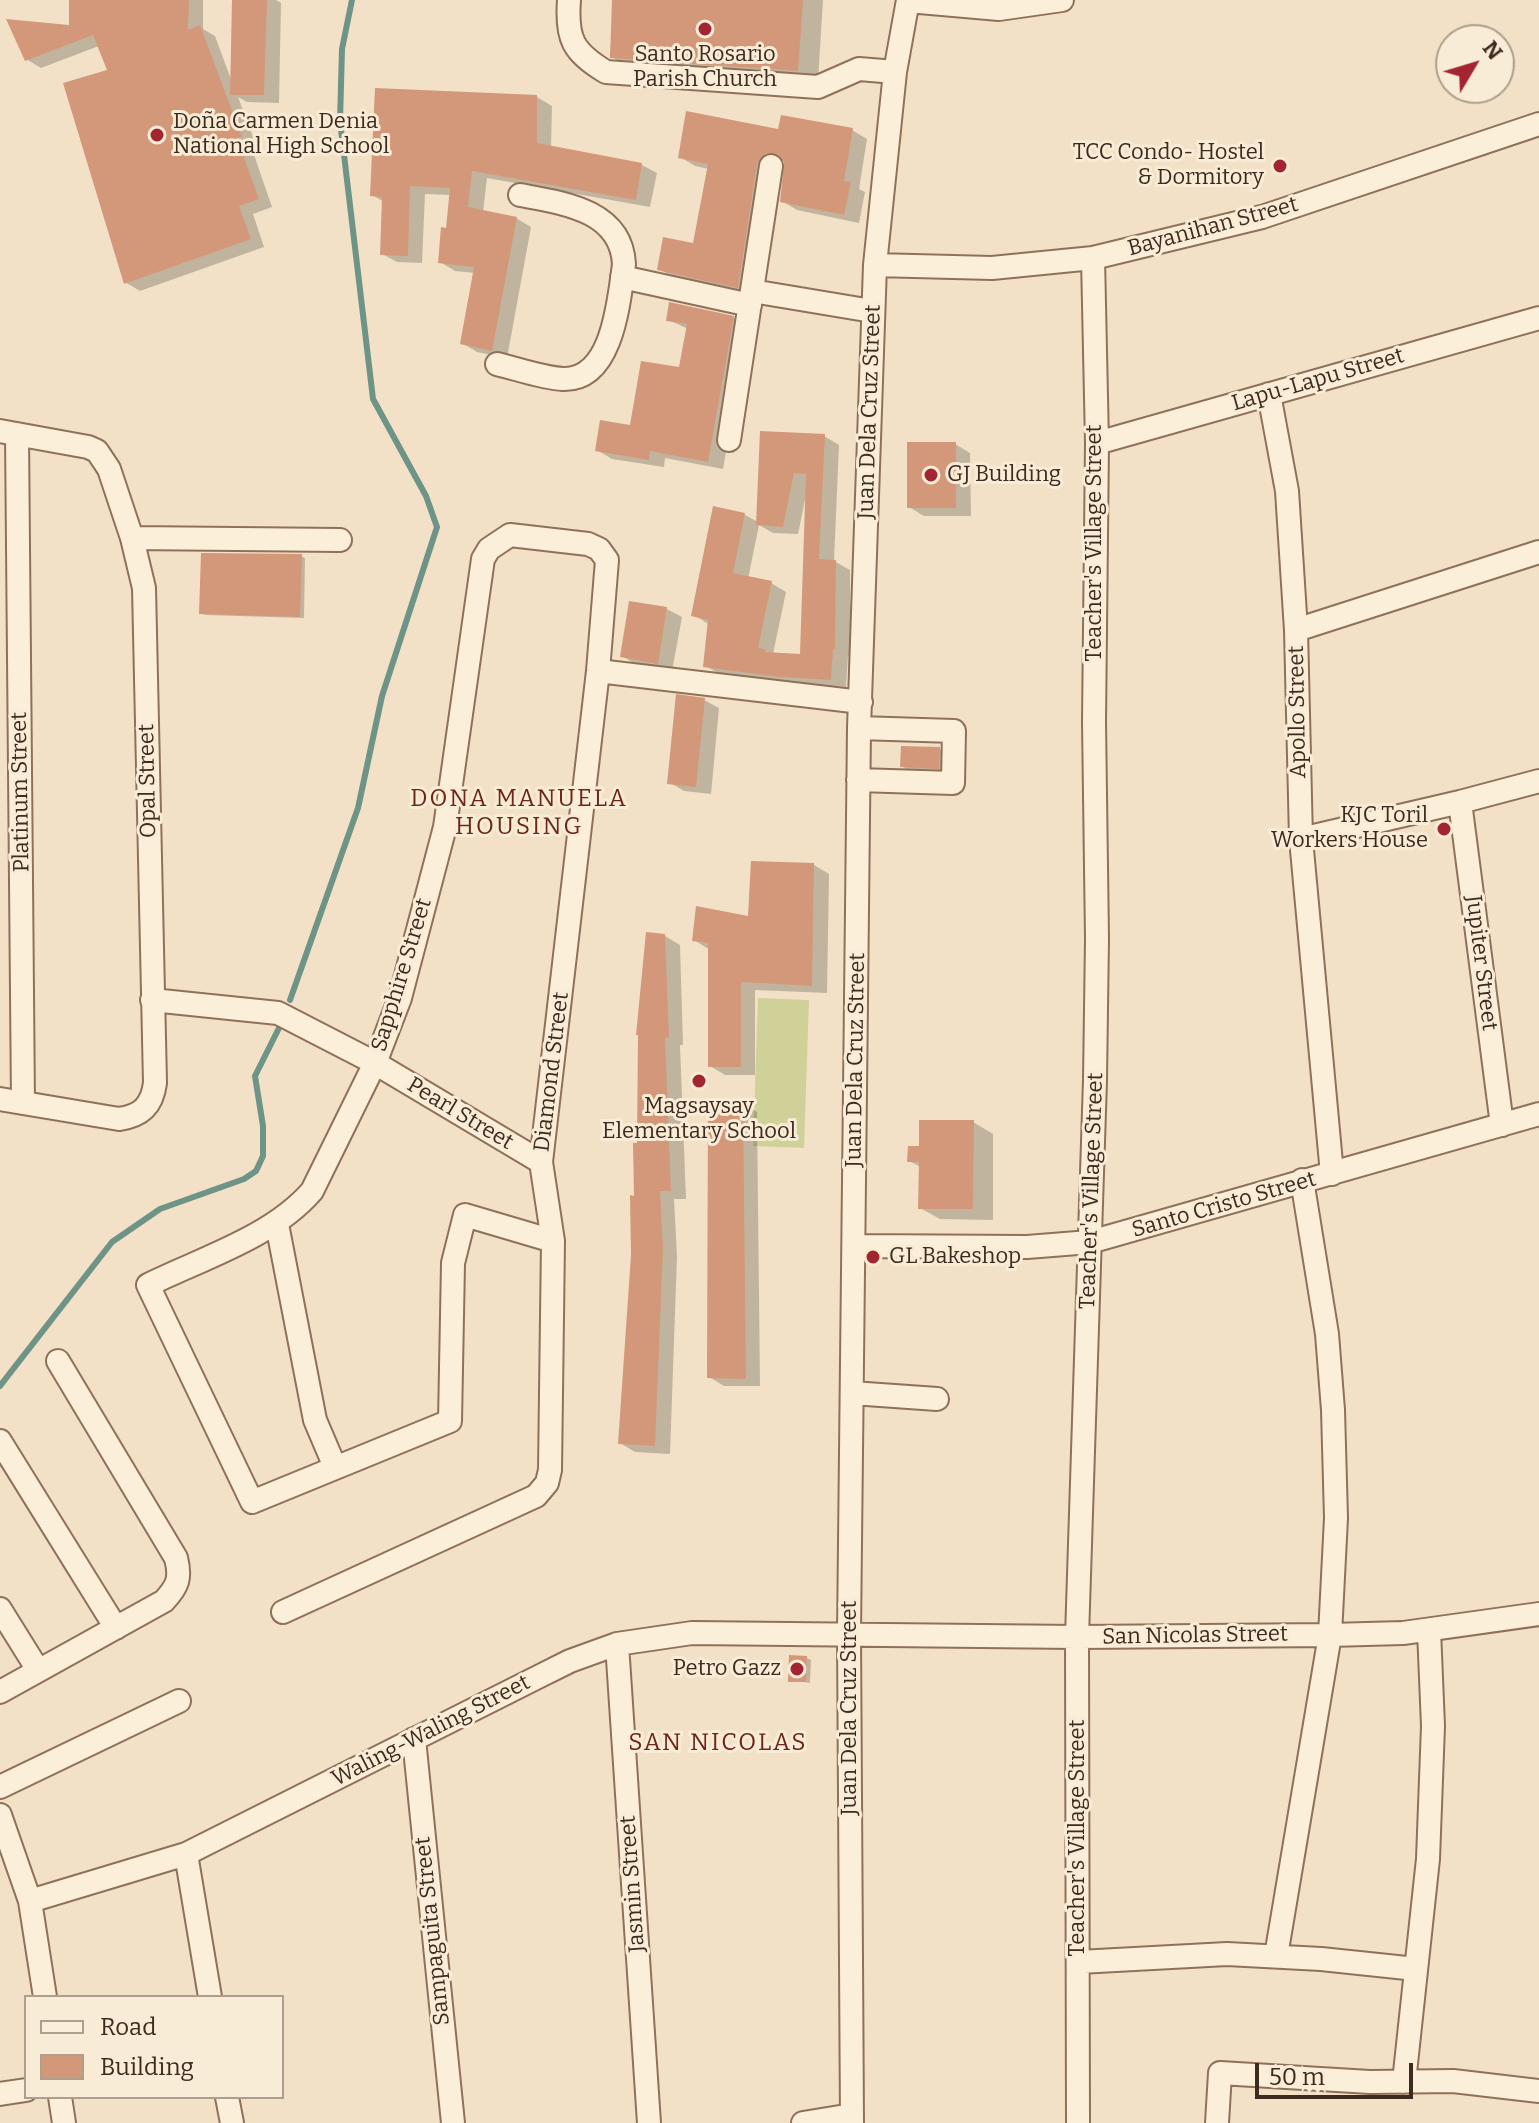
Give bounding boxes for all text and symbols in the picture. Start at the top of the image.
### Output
marker: Santo Rosario Parish Church [696,20,714,38]
north arrow [1435,24,1515,104]
text: N [1477,35,1509,65]
place label: Santo Rosario Parish Church [633,42,777,94]
place label: Doña Carmen Denia National High School [173,109,389,160]
marker: Doña Carmen Denia National High School [148,126,166,144]
place label: TCC Condo- Hostel & Dormitory [1073,140,1264,192]
marker: TCC Condo- Hostel & Dormitory [1271,157,1289,175]
street label: Bayanihan Street [1125,192,1301,262]
street label: Juan Dela Cruz Street [853,304,887,520]
street label: Lapu-Lapu Street [1229,343,1407,417]
street label: Teacher's Village Street [1082,425,1108,661]
place label: GJ Building [947,462,1061,488]
marker: GJ Building [922,466,940,484]
street label: Apollo Street [1284,645,1312,779]
street label: Platinum Street [6,712,36,872]
street label: Opal Street [134,724,162,838]
district label: DONA MANUELA HOUSING [410,785,628,841]
place label: KJC Toril Workers House [1271,803,1428,854]
marker: KJC Toril Workers House [1435,820,1453,838]
street label: Jupiter Street [1460,894,1502,1032]
street label: Sapphire Street [366,895,438,1055]
street label: Juan Dela Cruz Street [841,952,871,1168]
street label: Diamond Street [529,991,575,1153]
street label: Pearl Street [402,1072,518,1156]
marker: Magsaysay Elementary School [690,1072,708,1090]
street label: Teacher's Village Street [1075,1072,1109,1310]
place label: Magsaysay Elementary School [602,1094,796,1146]
street label: Santo Cristo Street [1129,1166,1319,1244]
place label: GL Bakeshop [889,1244,1021,1270]
marker: GL Bakeshop [864,1248,882,1266]
street label: Juan Dela Cruz Street [837,1601,863,1815]
street label: San Nicolas Street [1102,1621,1288,1651]
place label: Petro Gazz [673,1656,781,1682]
marker: Petro Gazz [788,1660,806,1678]
street label: Waling-Waling Street [327,1670,535,1792]
street label: Teacher's Village Street [1065,1720,1091,1956]
district label: SAN NICOLAS [628,1729,808,1757]
street label: Jasmin Street [615,1815,651,1953]
street label: Sampaguita Street [410,1835,456,2027]
legend [24,1995,284,2099]
text: Road [100,2013,156,2041]
scale bar [1259,2047,1417,2097]
text: Building [100,2053,194,2081]
text: 50 m [1269,2063,1325,2091]

